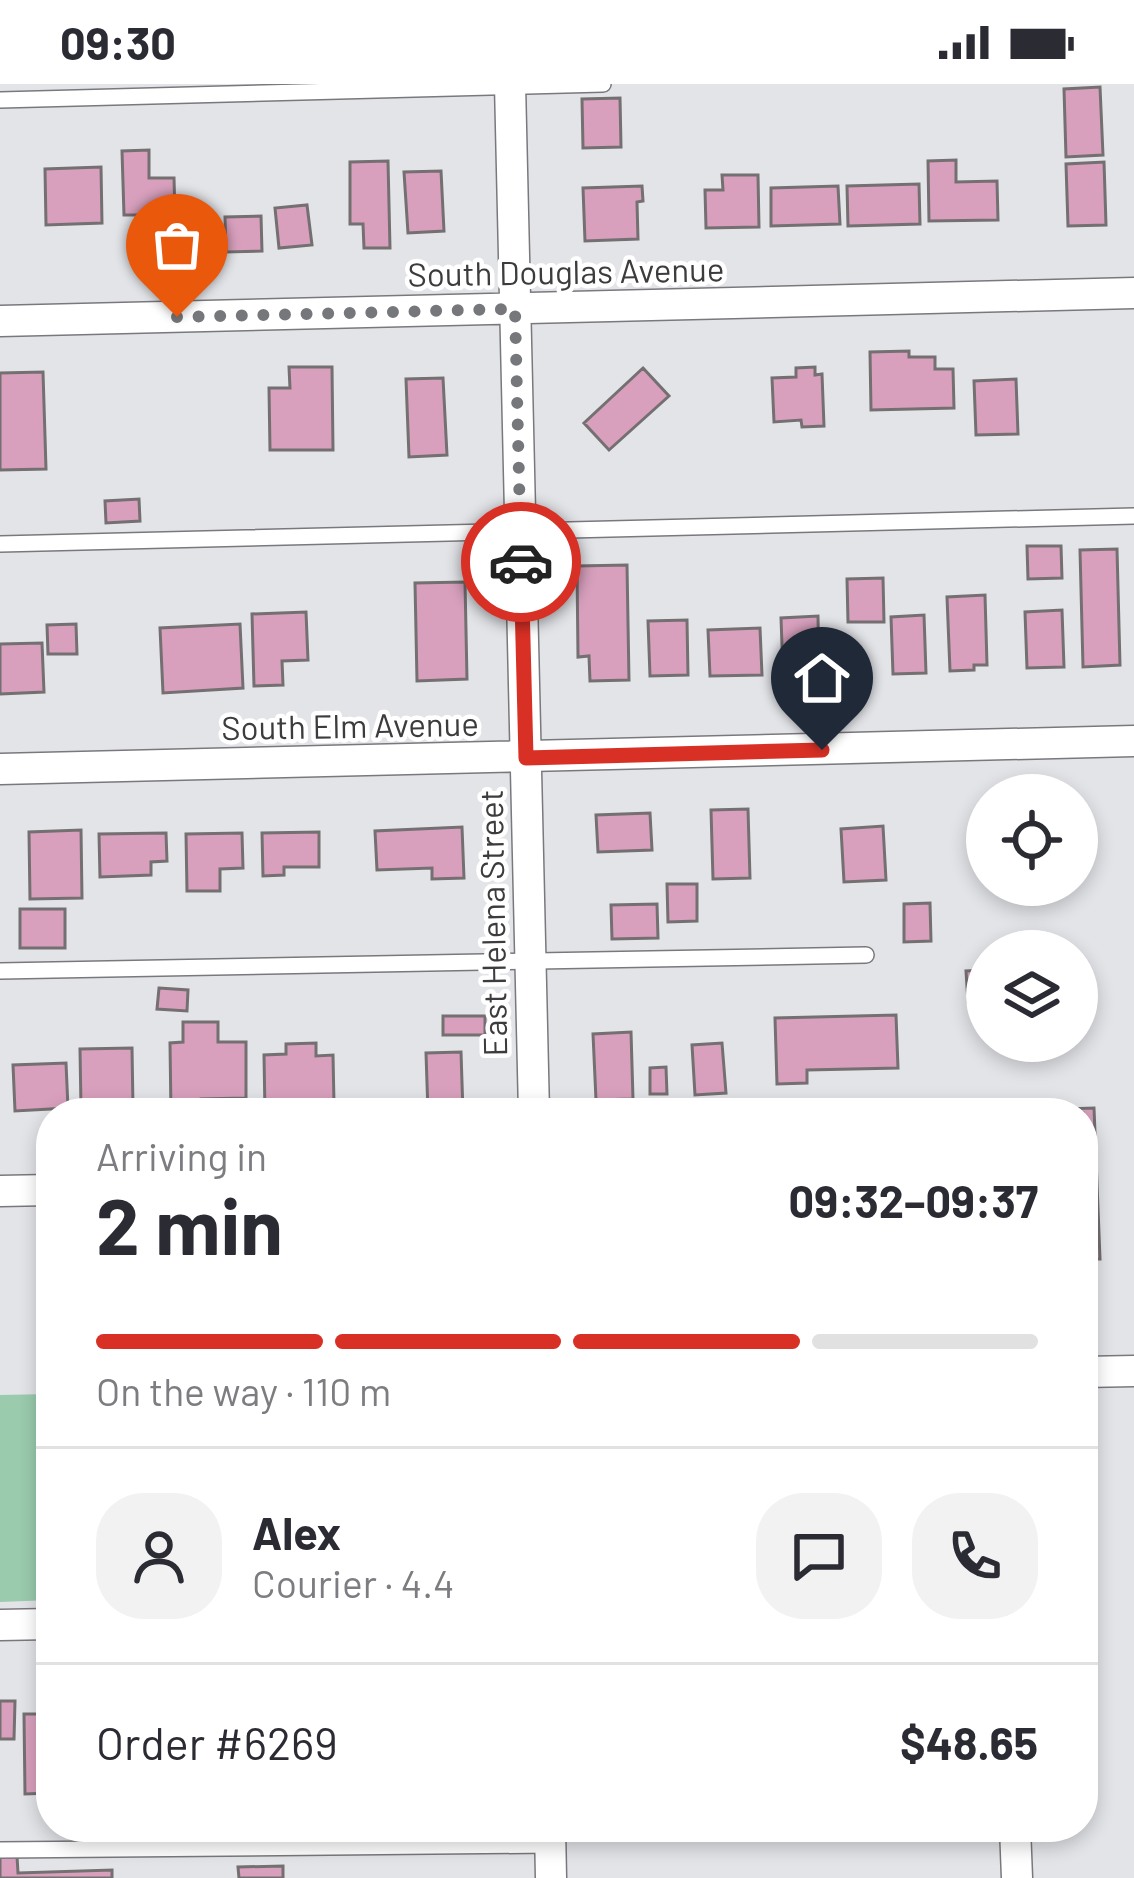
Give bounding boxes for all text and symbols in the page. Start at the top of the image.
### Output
text: 09:30 [60,15,176,69]
pin [126,194,228,317]
icon: bag [144,212,210,278]
street label: South Douglas Avenue [407,248,725,294]
courier [461,502,581,622]
icon: car [488,529,554,595]
pin [771,627,873,750]
icon: home [789,645,855,711]
street label: South Elm Avenue [221,703,479,747]
map controls [966,774,1098,1062]
button: locate [966,774,1098,906]
street label: East Helena Street [470,789,514,1057]
button: layers [966,930,1098,1062]
text: Arriving in [96,1132,267,1179]
text: 09:32–09:37 [789,1173,1038,1227]
text: 2 min [96,1177,283,1271]
text: On the way · 110 m [96,1367,391,1414]
button: person [96,1493,222,1619]
button: chat [756,1493,882,1619]
button: phone [912,1493,1038,1619]
text: Alex [252,1505,341,1559]
text: Courier · 4.4 [252,1559,455,1606]
text: Order #6269 [96,1715,338,1769]
text: $48.65 [900,1715,1038,1769]

